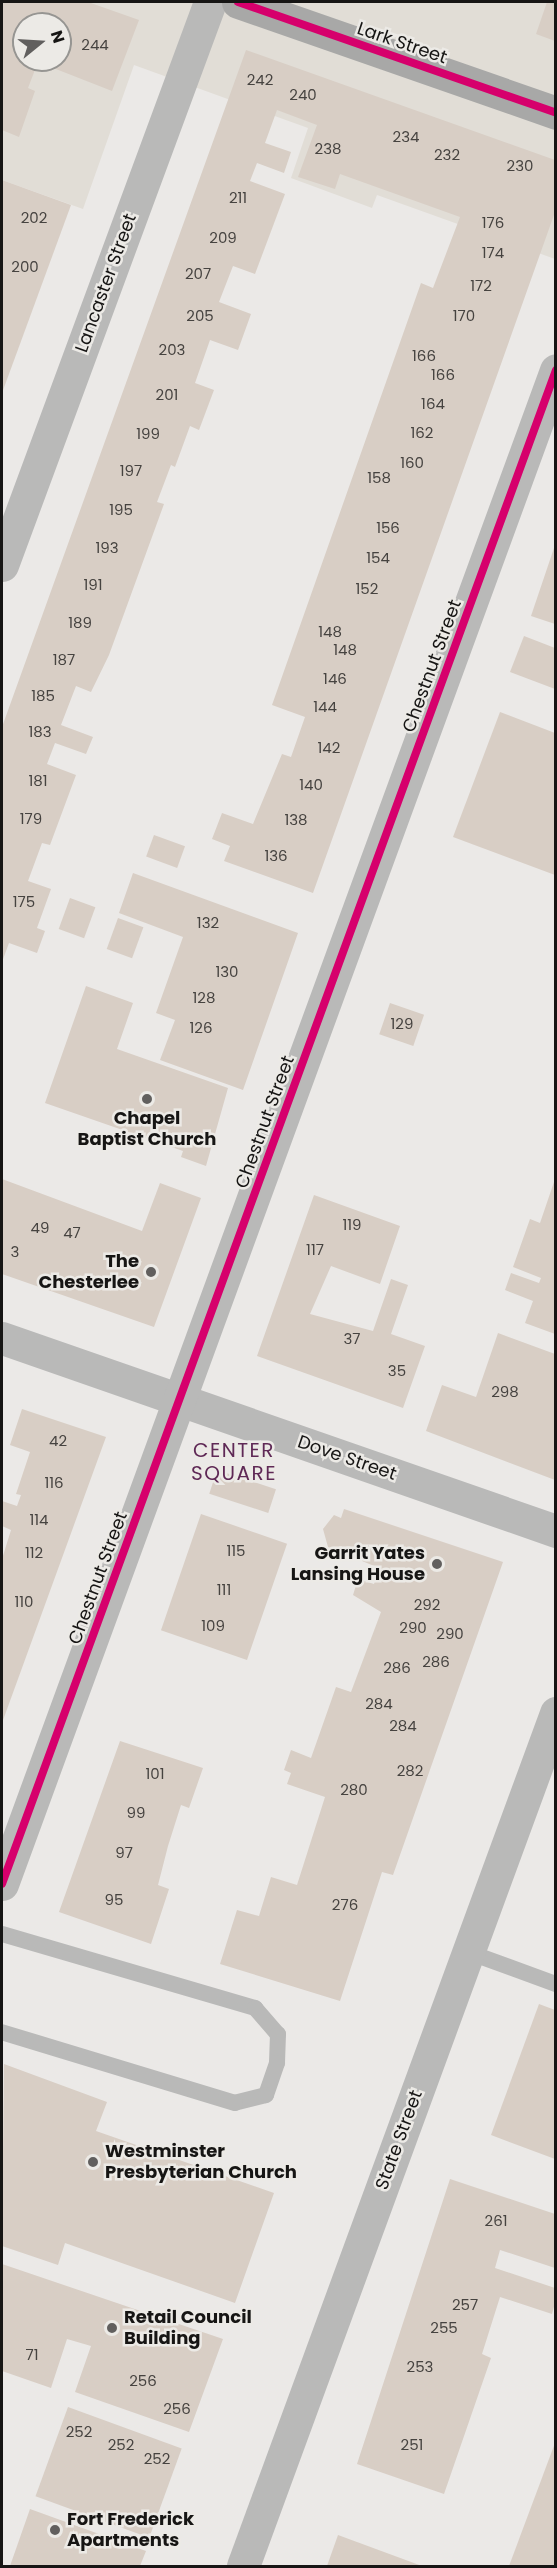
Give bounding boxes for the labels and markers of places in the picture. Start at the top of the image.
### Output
marker: Chapel Baptist Church [140,1092,154,1106]
place label: Chapel Baptist Church [78,1108,216,1150]
place label: The Chesterlee [38,1251,139,1294]
marker: The Chesterlee [144,1265,158,1279]
place label: Garrit Yates Lansing House [291,1543,425,1586]
marker: Garrit Yates Lansing House [430,1557,444,1571]
place label: Westminster Presbyterian Church [105,2141,297,2184]
marker: Westminster Presbyterian Church [86,2155,100,2169]
place label: Retail Council Building [124,2307,252,2350]
marker: Retail Council Building [105,2321,119,2335]
place label: Fort Frederick Apartments [67,2509,194,2552]
marker: Fort Frederick Apartments [48,2523,62,2537]

